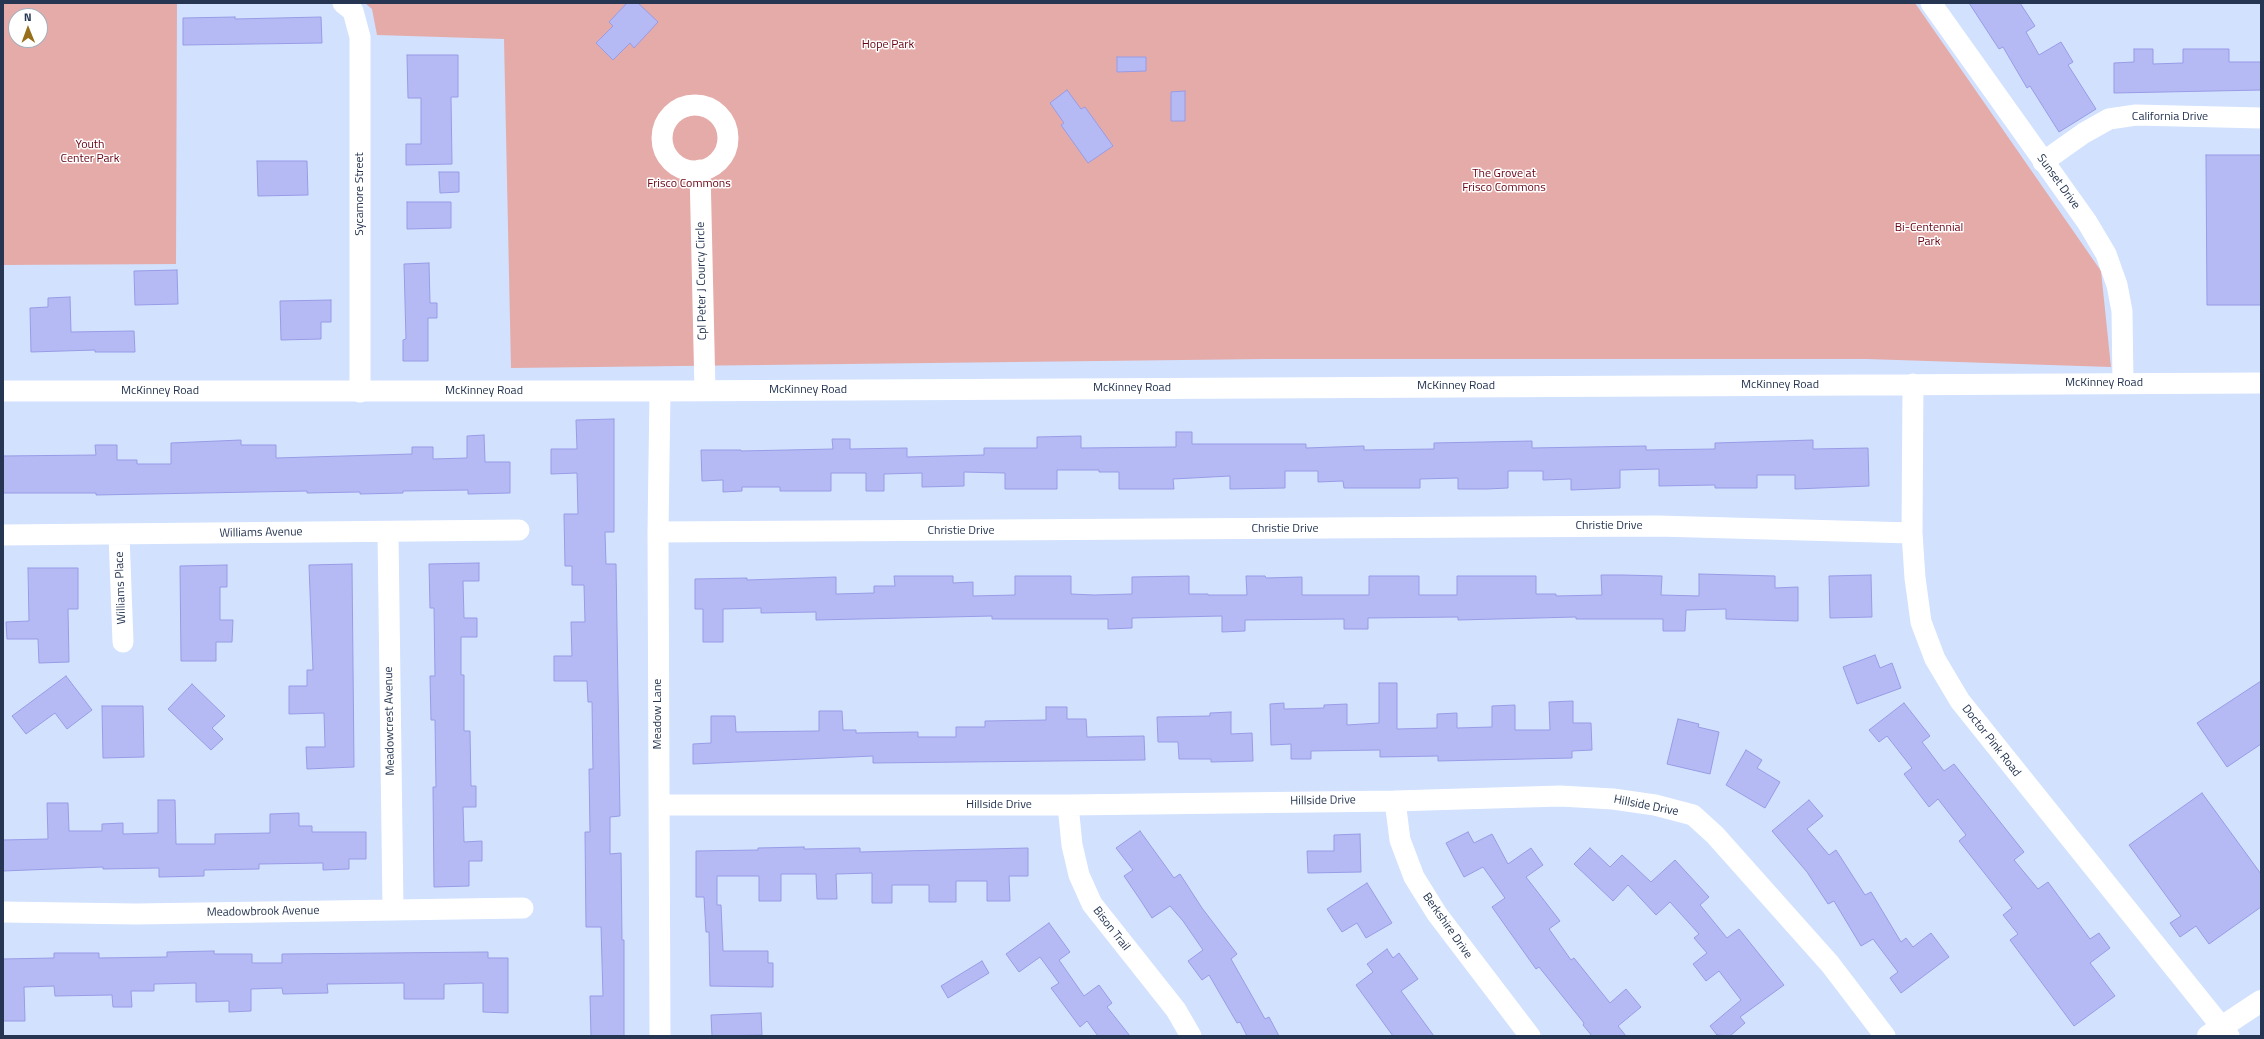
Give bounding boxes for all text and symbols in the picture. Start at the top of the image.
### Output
north arrow [8,8,48,48]
text: N [24,9,32,25]
park label: Hope Park [862,38,914,52]
street label: California Drive [2132,110,2208,124]
park label: Youth Center Park [61,138,119,166]
street label: Sycamore Street [353,152,367,236]
street label: Sunset Drive [2033,152,2083,212]
park label: The Grove at Frisco Commons [1462,167,1546,195]
park label: Frisco Commons [647,177,731,191]
park label: Bi-Centennial Park [1895,221,1963,249]
street label: Cpl Peter J Courcy Circle [694,222,710,340]
street label: McKinney Road [2065,376,2143,390]
street label: McKinney Road [1741,378,1819,392]
street label: McKinney Road [1417,379,1495,393]
street label: McKinney Road [1093,381,1171,395]
street label: McKinney Road [769,383,847,397]
street label: McKinney Road [121,384,199,398]
street label: McKinney Road [445,384,523,398]
street label: Christie Drive [1575,519,1643,533]
street label: Christie Drive [1251,522,1319,536]
street label: Christie Drive [927,524,995,538]
street label: Williams Avenue [219,525,303,541]
street label: Williams Place [113,551,129,625]
street label: Meadowcrest Avenue [382,666,398,776]
street label: Meadow Lane [651,679,665,749]
street label: Doctor Pink Road [1958,702,2024,780]
street label: Hillside Drive [1290,793,1356,809]
street label: Hillside Drive [1612,793,1680,819]
street label: Hillside Drive [966,798,1032,812]
street label: Berkshire Drive [1419,890,1475,962]
street label: Meadowbrook Avenue [206,904,320,920]
street label: Bison Trail [1089,904,1133,954]

